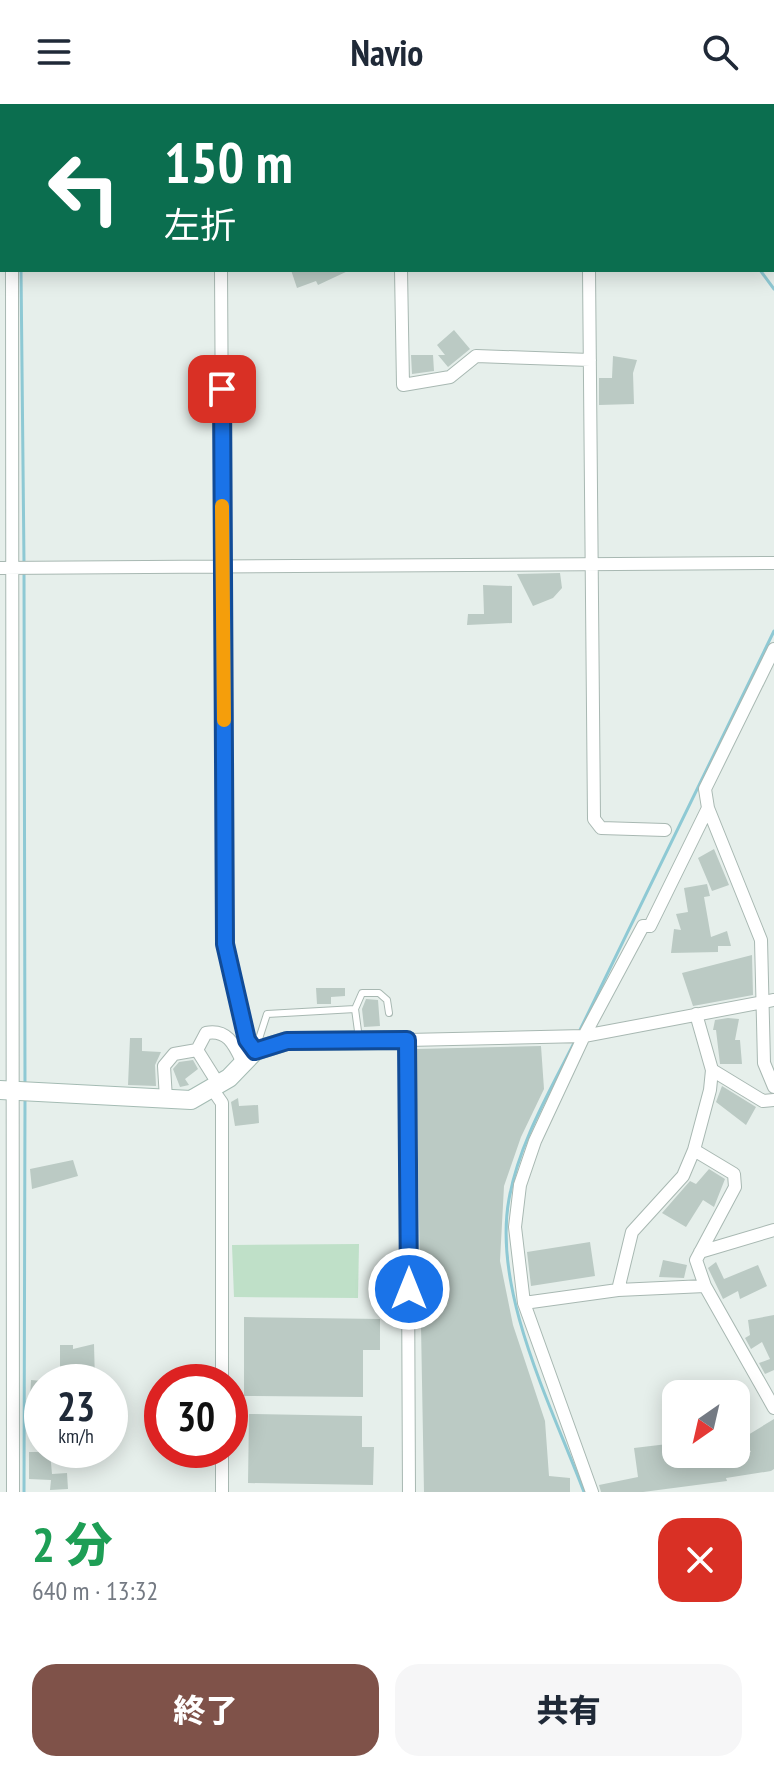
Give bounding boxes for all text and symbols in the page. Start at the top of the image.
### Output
text: Navio [351,29,423,76]
icon: menu [32,30,76,74]
icon: search [698,30,742,74]
text: 150 m [164,126,293,198]
icon: left [32,136,136,240]
text: 左折 [164,201,236,248]
pin [188,355,256,423]
icon: arrive [200,367,244,411]
position arrow [367,1247,451,1331]
speed limit sign: 30 [144,1364,248,1468]
text: 23 [57,1380,95,1432]
north arrow [662,1380,750,1468]
map controls [662,1380,750,1468]
text: km/h [58,1423,94,1449]
text: 2 分 [32,1513,113,1575]
button: close [658,1518,742,1602]
text: 640 m · 13:32 [32,1574,158,1607]
button: 終了 [32,1664,379,1756]
button: 共有 [395,1664,742,1756]

